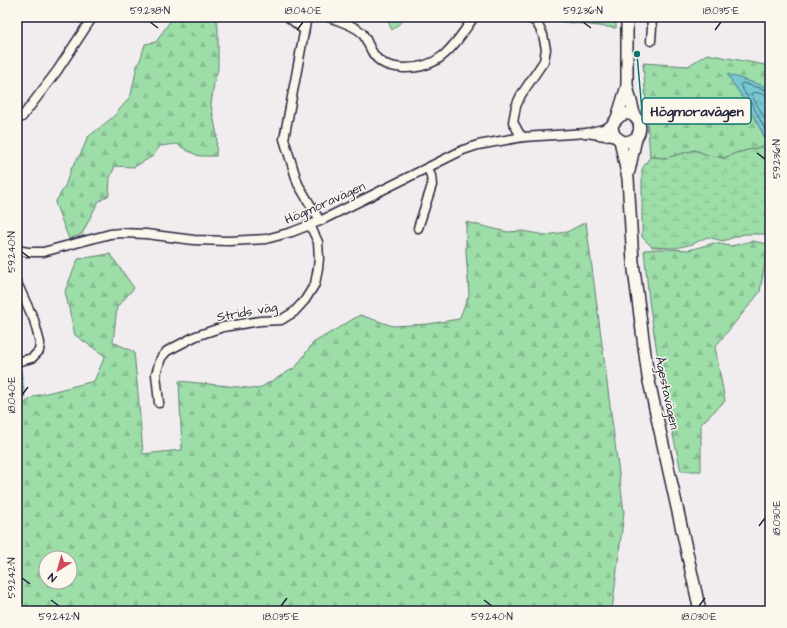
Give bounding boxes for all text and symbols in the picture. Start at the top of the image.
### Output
text: 59.238°N [130,4,170,18]
text: 18.040°E [285,4,321,18]
text: 59.236°N [563,4,603,18]
text: 18.035°E [703,4,739,18]
callout: Högmoravägen [642,98,751,124]
text: Högmoravägen [650,102,744,123]
text: 59.236°N [770,139,784,179]
street label: Högmoravägen [282,177,369,230]
text: 59.240°N [5,231,19,273]
street label: Strids väg [215,298,279,327]
street label: Ågestavägen [650,355,684,432]
text: 18.040°E [5,377,19,413]
text: 18.030°E [770,500,784,536]
north arrow [38,550,78,590]
text: 59.242°N [5,558,19,598]
text: N [45,569,60,586]
text: 59.242°N [39,610,79,624]
text: 18.035°E [263,610,299,624]
text: 59.240°N [471,610,513,624]
text: 18.030°E [682,610,717,624]

